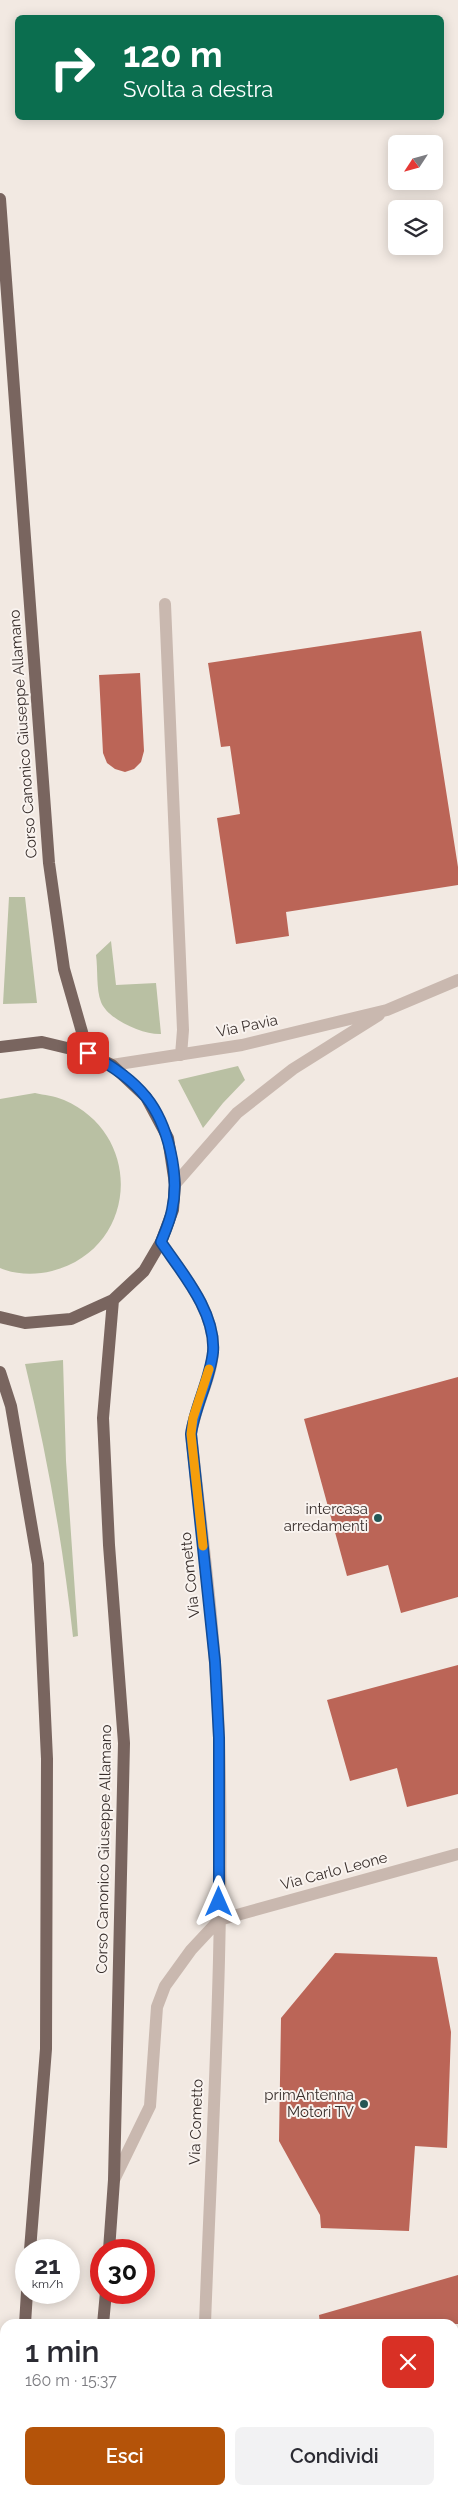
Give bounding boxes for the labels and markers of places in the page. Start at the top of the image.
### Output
pin [67,1032,109,1074]
place label: intercasa arredamenti [284,1500,368,1535]
marker: intercasa arredamenti [372,1512,384,1524]
place label: primAntenna Motori TV [264,2086,354,2121]
marker: primAntenna Motori TV [358,2098,370,2110]

